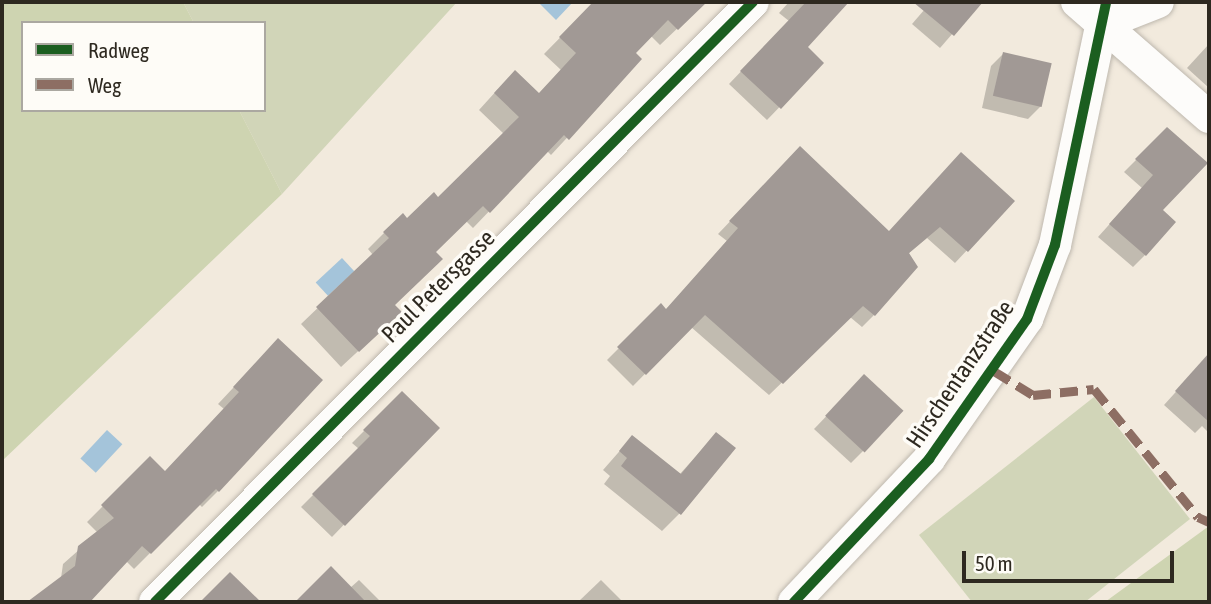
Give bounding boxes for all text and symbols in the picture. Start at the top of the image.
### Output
legend [21,21,266,112]
text: Radweg [88,38,149,62]
text: Weg [88,73,121,97]
street label: Paul Petersgasse [375,223,501,349]
street label: Hirschentanzstraße [900,295,1020,453]
scale bar [966,538,1178,582]
text: 50 m [975,551,1013,575]

